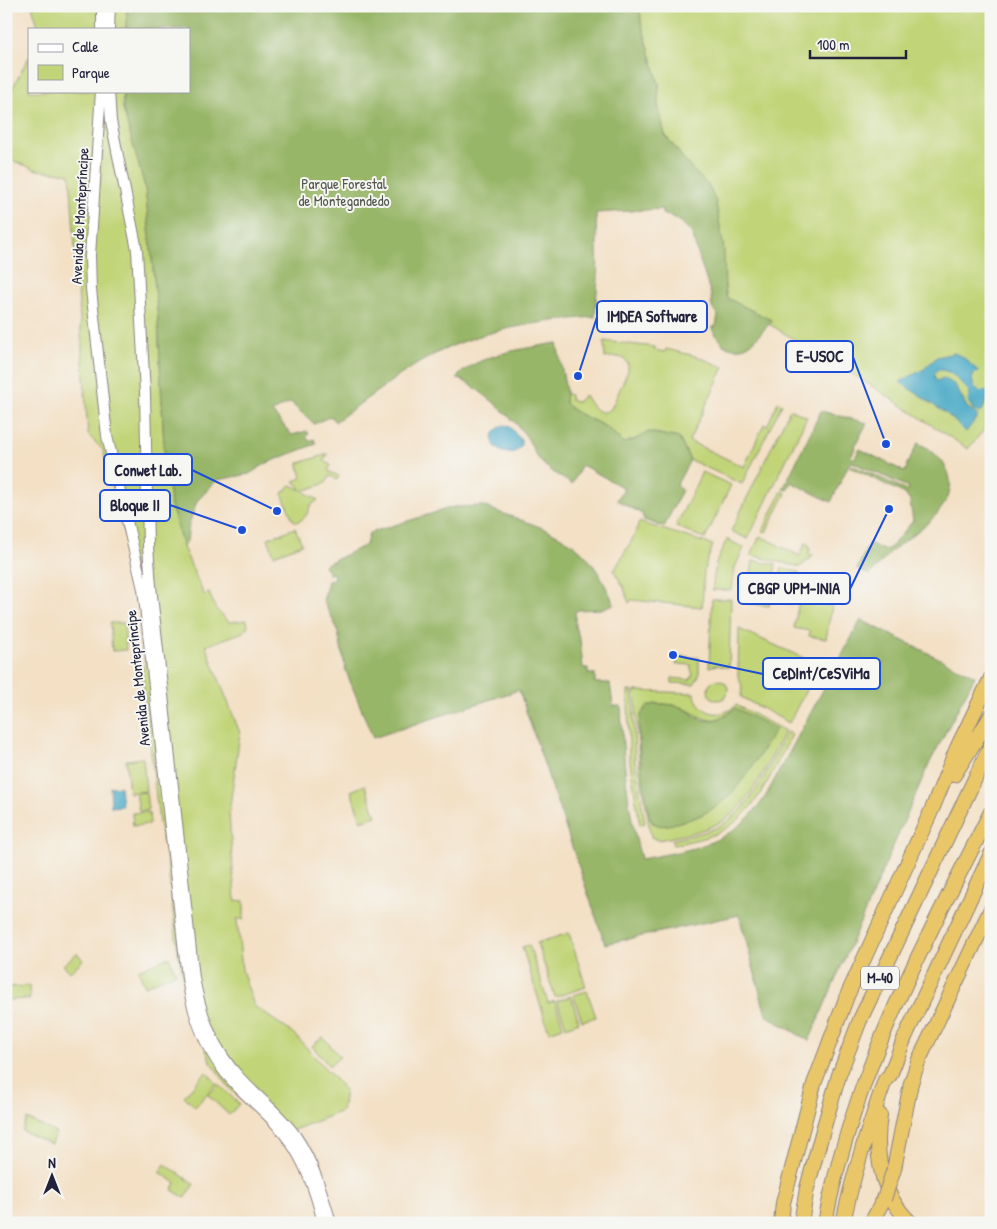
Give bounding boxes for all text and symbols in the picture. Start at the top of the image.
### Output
legend [28,28,190,92]
scale bar [810,28,906,60]
text: 100 m [817,34,850,55]
text: Calle [72,36,99,57]
text: Parque [72,62,110,83]
street label: Avenida de Montepríncipe [65,147,94,285]
park label: Parque Forestal de Montegandedo [298,173,390,211]
callout: IMDEA Software [597,301,707,332]
text: IMDEA Software [607,305,698,327]
callout: E-USOC [786,341,853,372]
text: E-USOC [796,345,844,367]
callout: Conwet Lab. [104,454,192,485]
text: Conwet Lab. [114,459,182,481]
callout: Bloque II [100,490,170,521]
text: Bloque II [110,494,160,517]
callout: CBGP UPM-INIA [738,573,850,604]
text: CBGP UPM-INIA [748,577,840,599]
street label: Avenida de Montepríncipe [120,609,155,747]
callout: CeDInt/CeSViMa [763,658,880,689]
text: CeDInt/CeSViMa [773,662,870,684]
road number: M-40 [861,966,899,990]
north arrow [28,1152,78,1202]
text: N [48,1153,56,1172]

